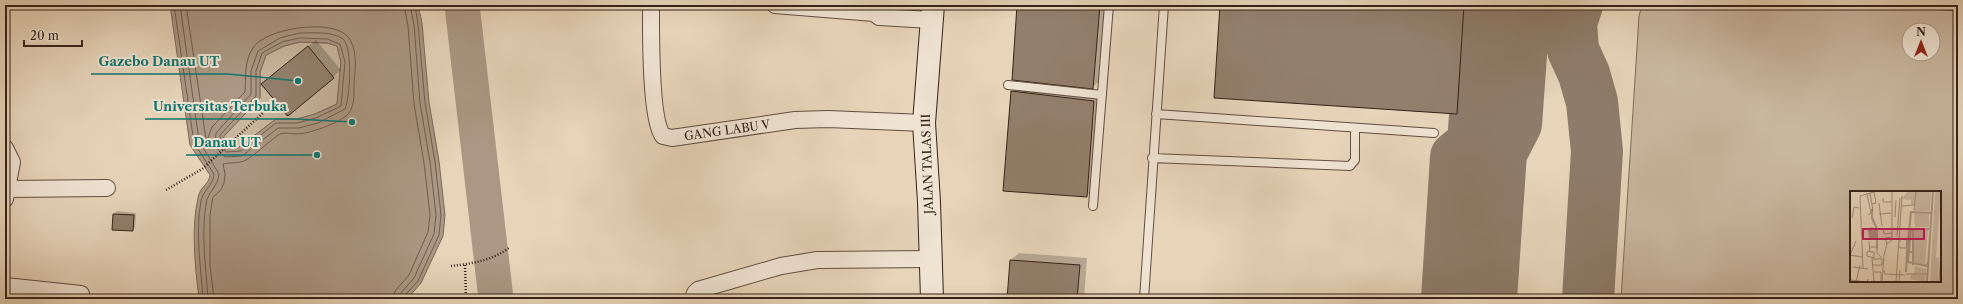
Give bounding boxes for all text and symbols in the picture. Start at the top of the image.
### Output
scale bar [24,22,82,48]
north arrow [1901,22,1941,62]
text: N [1916,25,1926,39]
text: 20 m [30,28,59,43]
callout: Gazebo Danau UT [91,49,228,74]
text: Gazebo Danau UT [98,53,220,69]
callout: Universitas Terbuka [145,94,295,119]
text: Universitas Terbuka [153,98,287,114]
street label: JALAN TALAS III [918,114,936,216]
street label: GANG LABU V [683,116,771,143]
callout: Danau UT [186,130,269,155]
text: Danau UT [193,134,261,150]
inset map [1850,191,1941,282]

